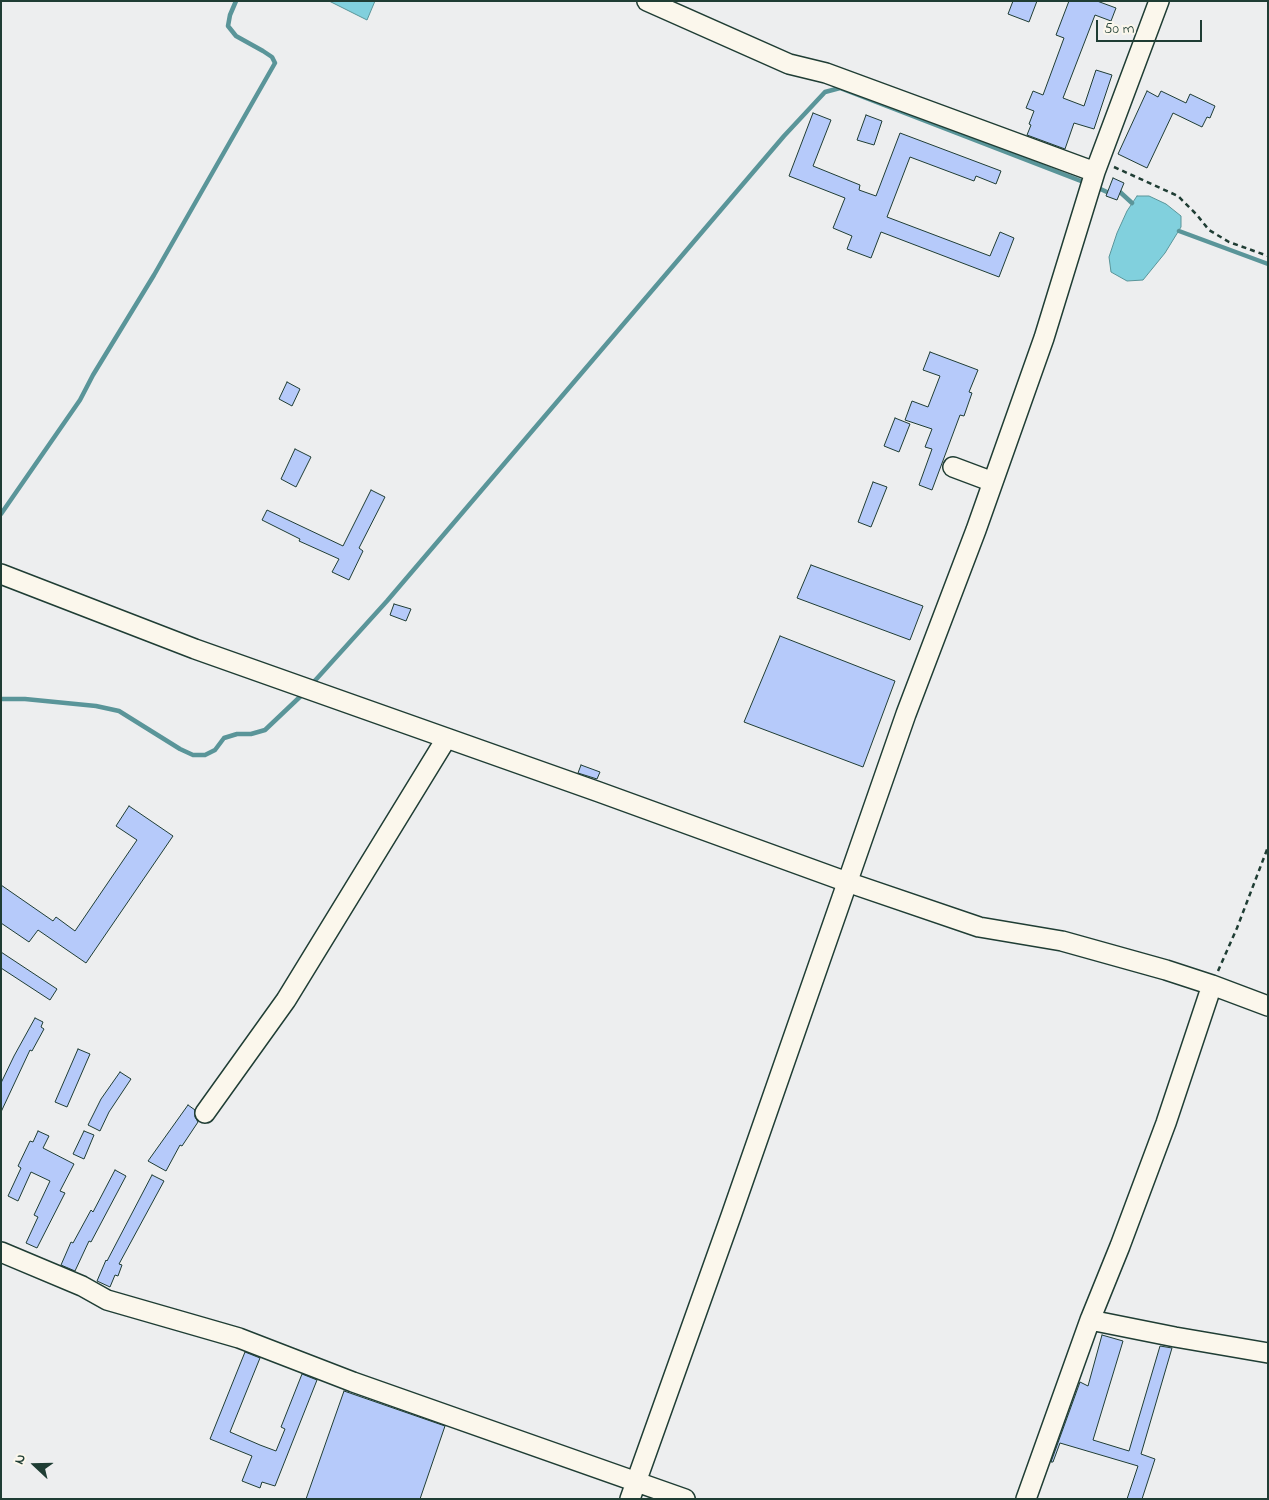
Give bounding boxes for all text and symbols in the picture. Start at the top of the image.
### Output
scale bar [1099,10,1205,42]
text: 50 m [1104,18,1134,40]
north arrow [10,1440,60,1490]
text: N [9,1451,32,1468]

